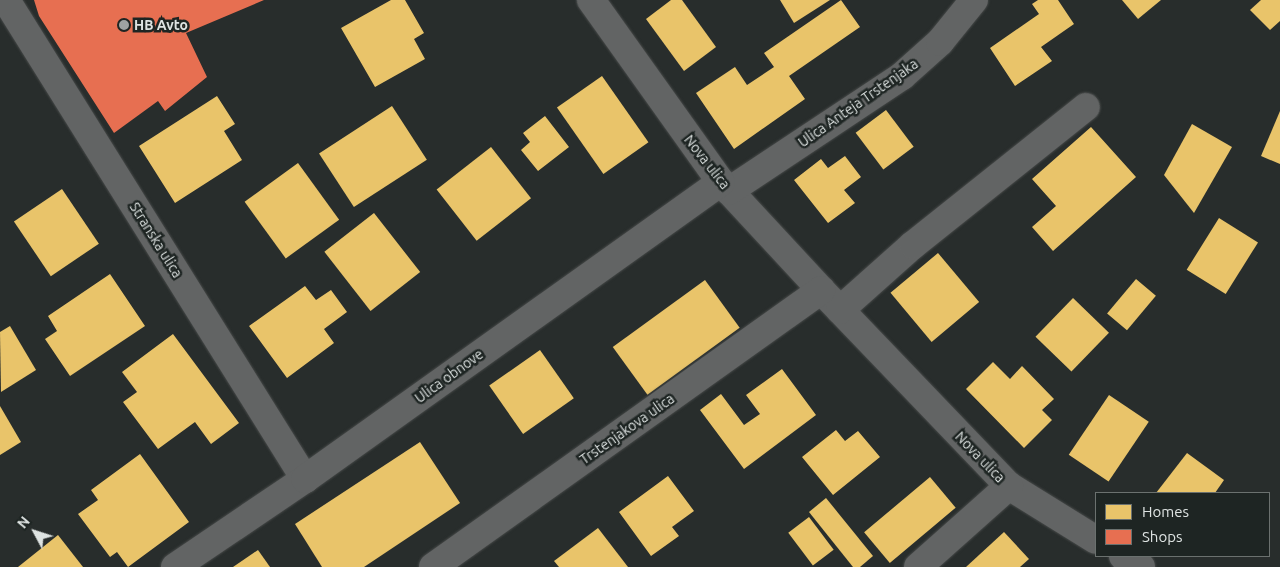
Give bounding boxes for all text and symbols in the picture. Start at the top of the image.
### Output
place label: HB Avto [134,17,188,33]
marker: HB Avto [118,19,130,31]
street label: Ulica Anteja Trstenjaka [795,55,921,151]
street label: Nova ulica [681,132,733,192]
street label: Stranska ulica [126,199,186,281]
street label: Ulica obnove [411,346,487,406]
street label: Trstenjakova ulica [577,390,677,468]
street label: Nova ulica [952,428,1008,486]
legend [1095,492,1270,557]
text: Homes [1142,503,1189,520]
north arrow [10,507,60,557]
text: N [14,513,33,532]
text: Shops [1142,528,1183,545]

